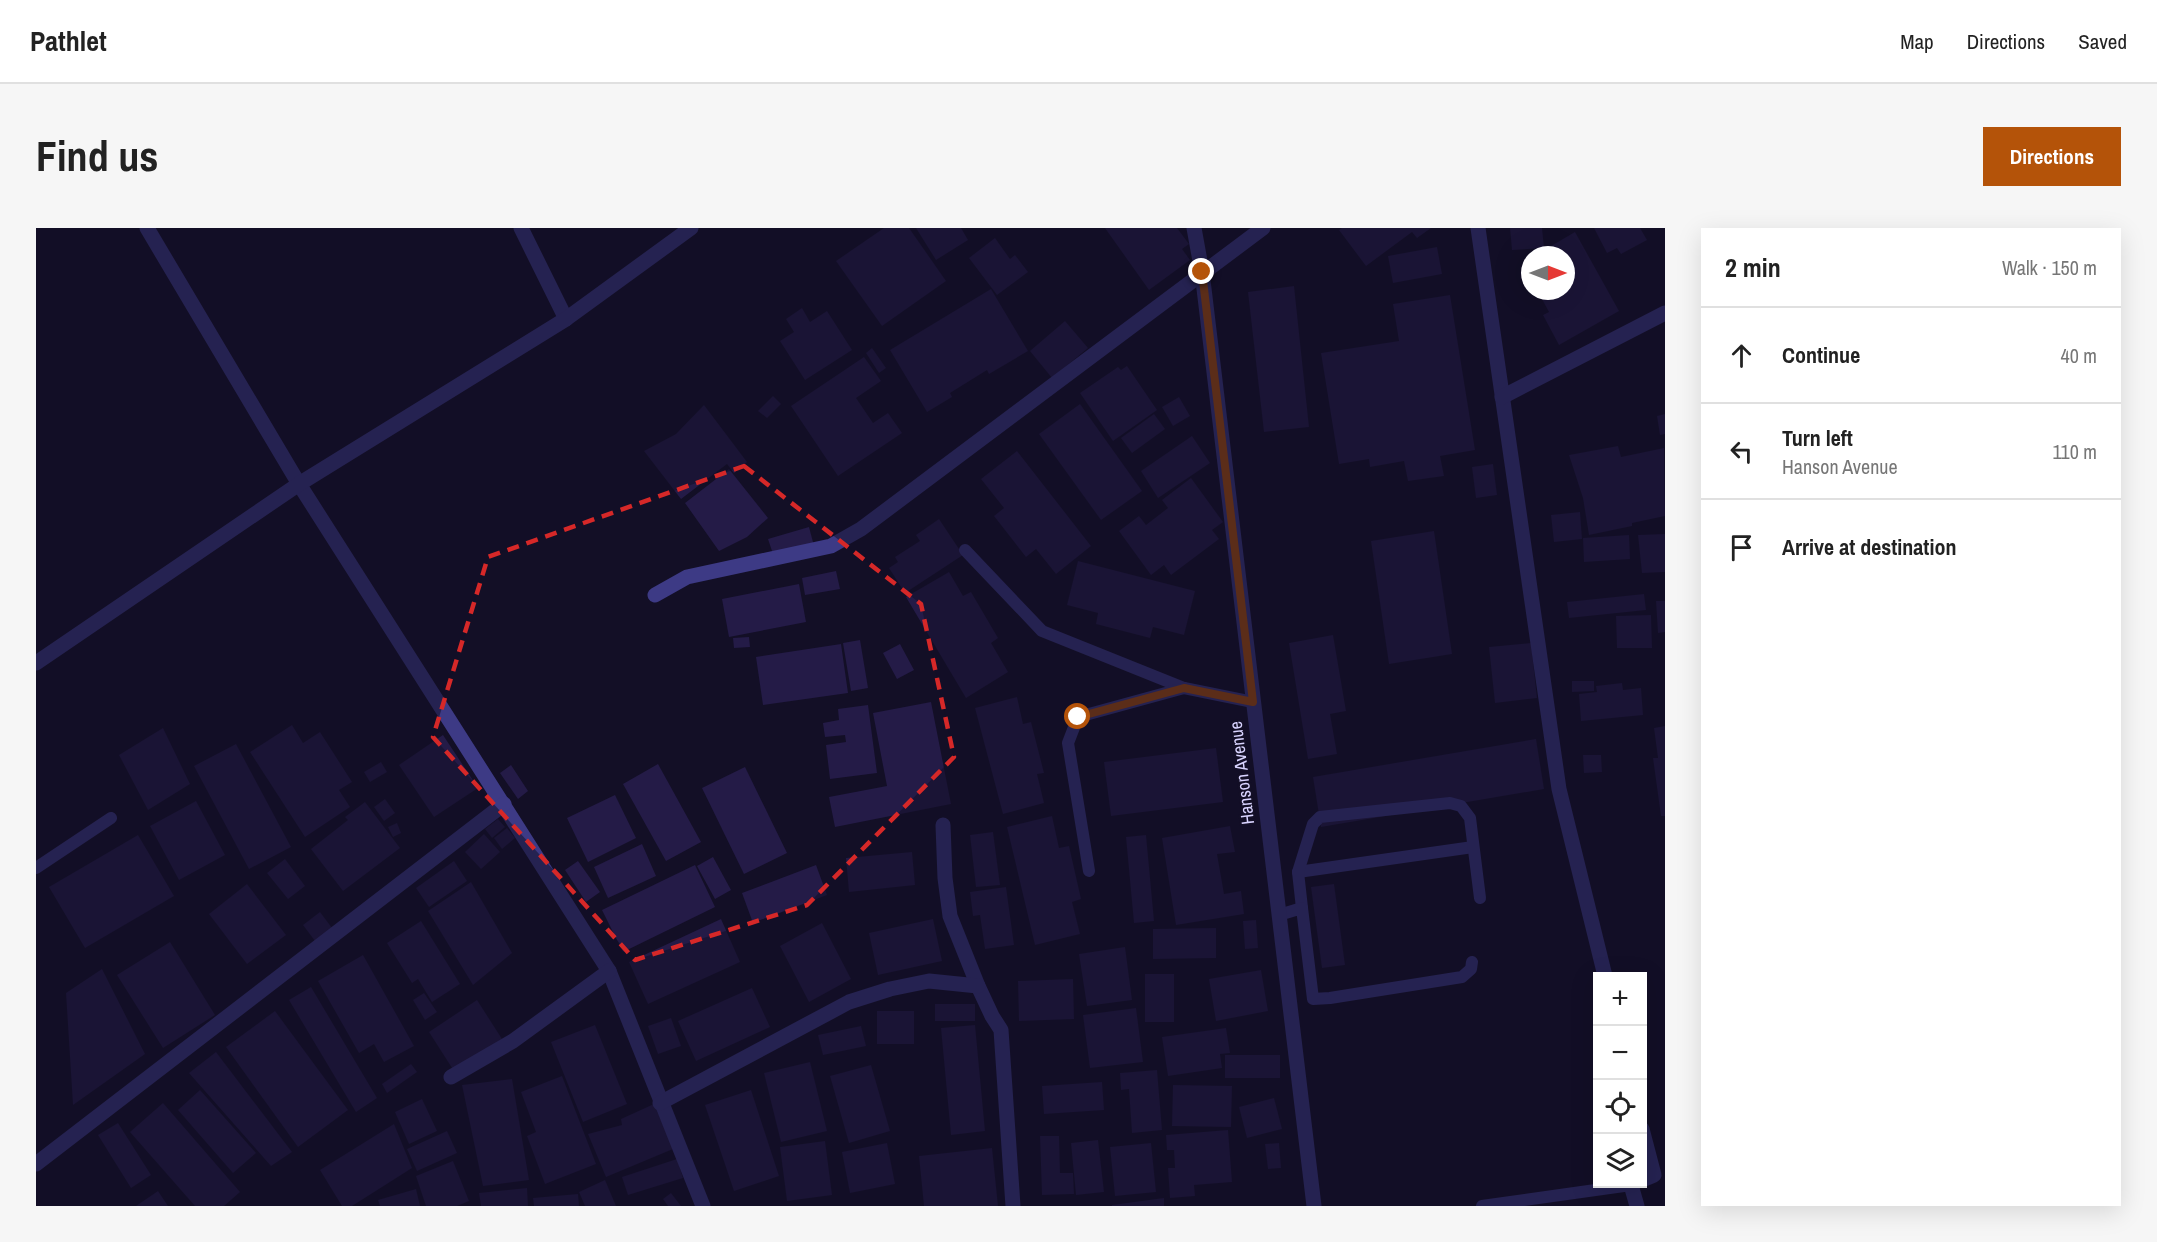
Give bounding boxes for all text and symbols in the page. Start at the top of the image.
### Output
text: Pathlet [30,22,107,60]
text: Map [1900,27,1934,56]
text: Directions [1967,27,2045,56]
text: Saved [2078,27,2127,56]
button: Directions [1983,127,2121,186]
text: Find us [36,128,158,184]
north arrow [1521,246,1575,300]
text: 2 min [1725,250,1781,285]
text: Walk · 150 m [2002,254,2097,281]
route end [1188,258,1214,284]
icon: ahead [1725,339,1758,372]
text: Continue [1782,340,1860,370]
text: 40 m [2061,342,2097,369]
text: Turn left [1782,423,1853,453]
icon: left [1725,435,1758,468]
text: 110 m [2053,438,2097,465]
text: Hanson Avenue [1782,453,1898,480]
icon: arrive [1725,531,1758,564]
text: Arrive at destination [1782,532,1956,562]
route start [1064,703,1090,729]
street label: Hanson Avenue [1223,720,1260,826]
map controls [1593,972,1647,1188]
button: + [1593,972,1647,1026]
button: − [1593,1026,1647,1080]
button: locate [1593,1080,1647,1134]
button: layers [1593,1134,1647,1188]

